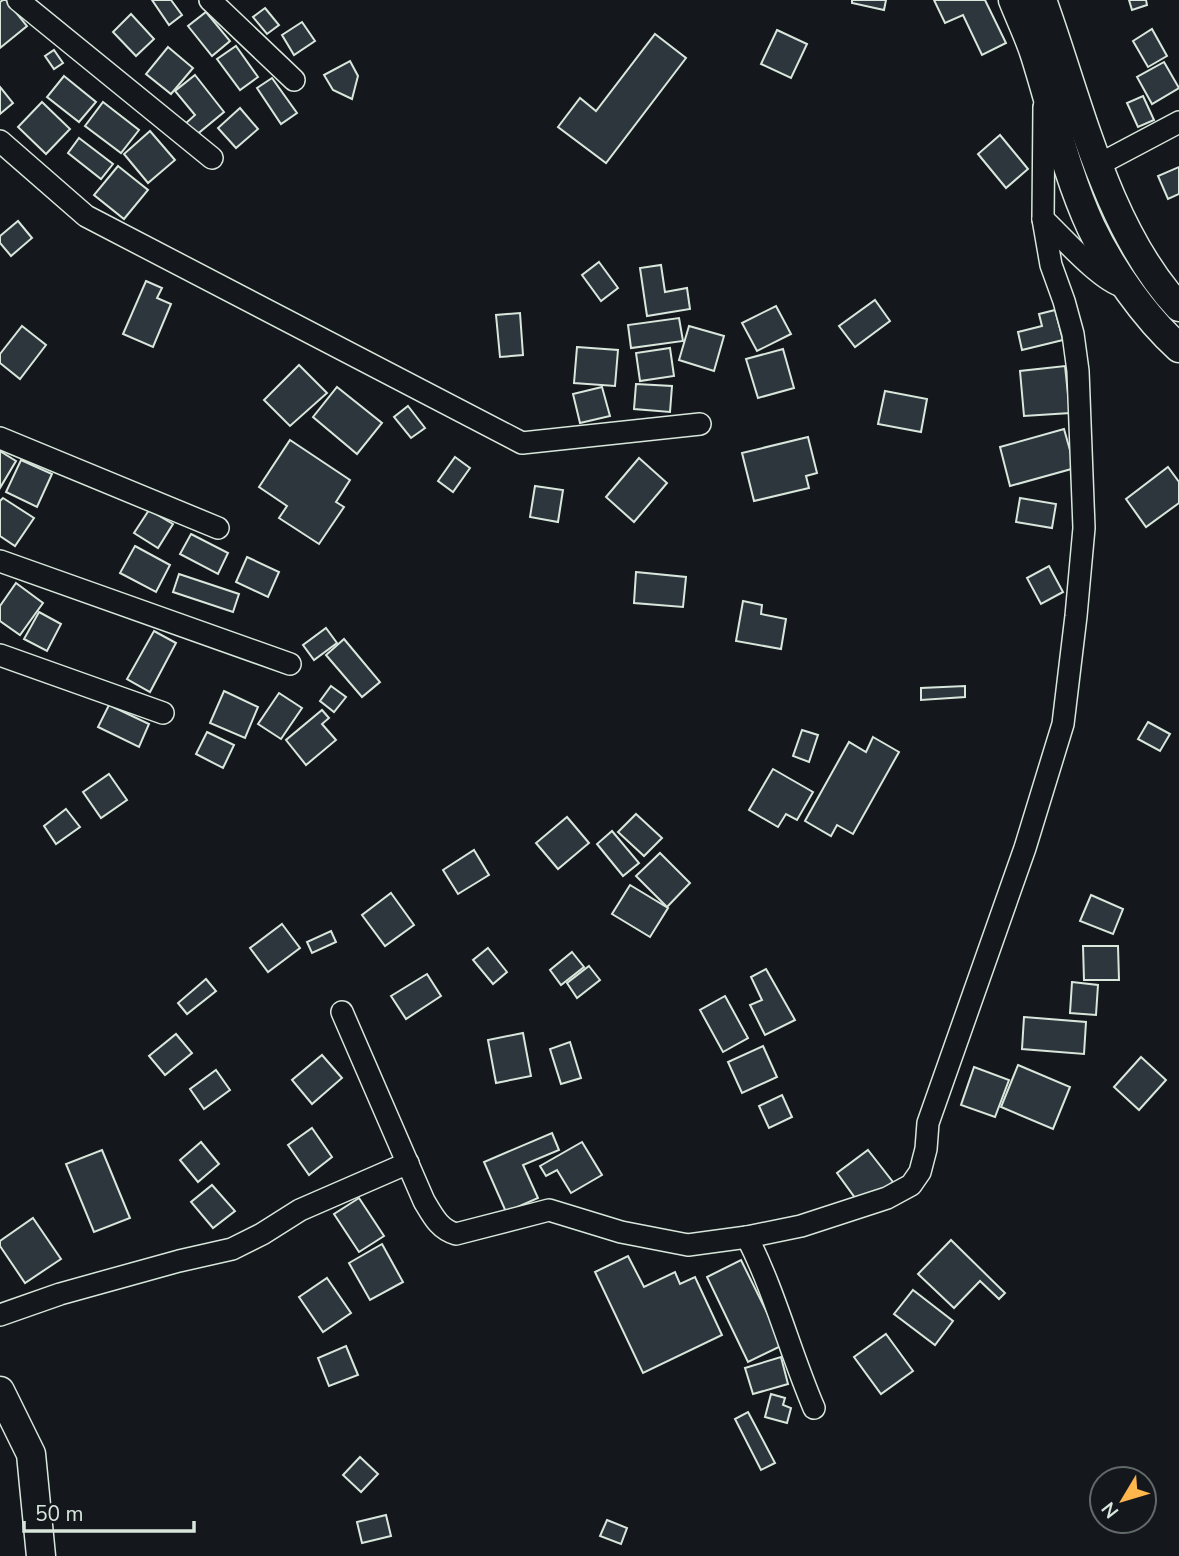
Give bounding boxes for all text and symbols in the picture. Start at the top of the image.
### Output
north arrow [1088,1465,1158,1535]
scale bar [24,1490,194,1534]
text: N [1096,1496,1125,1523]
text: 50 m [35,1500,84,1528]

